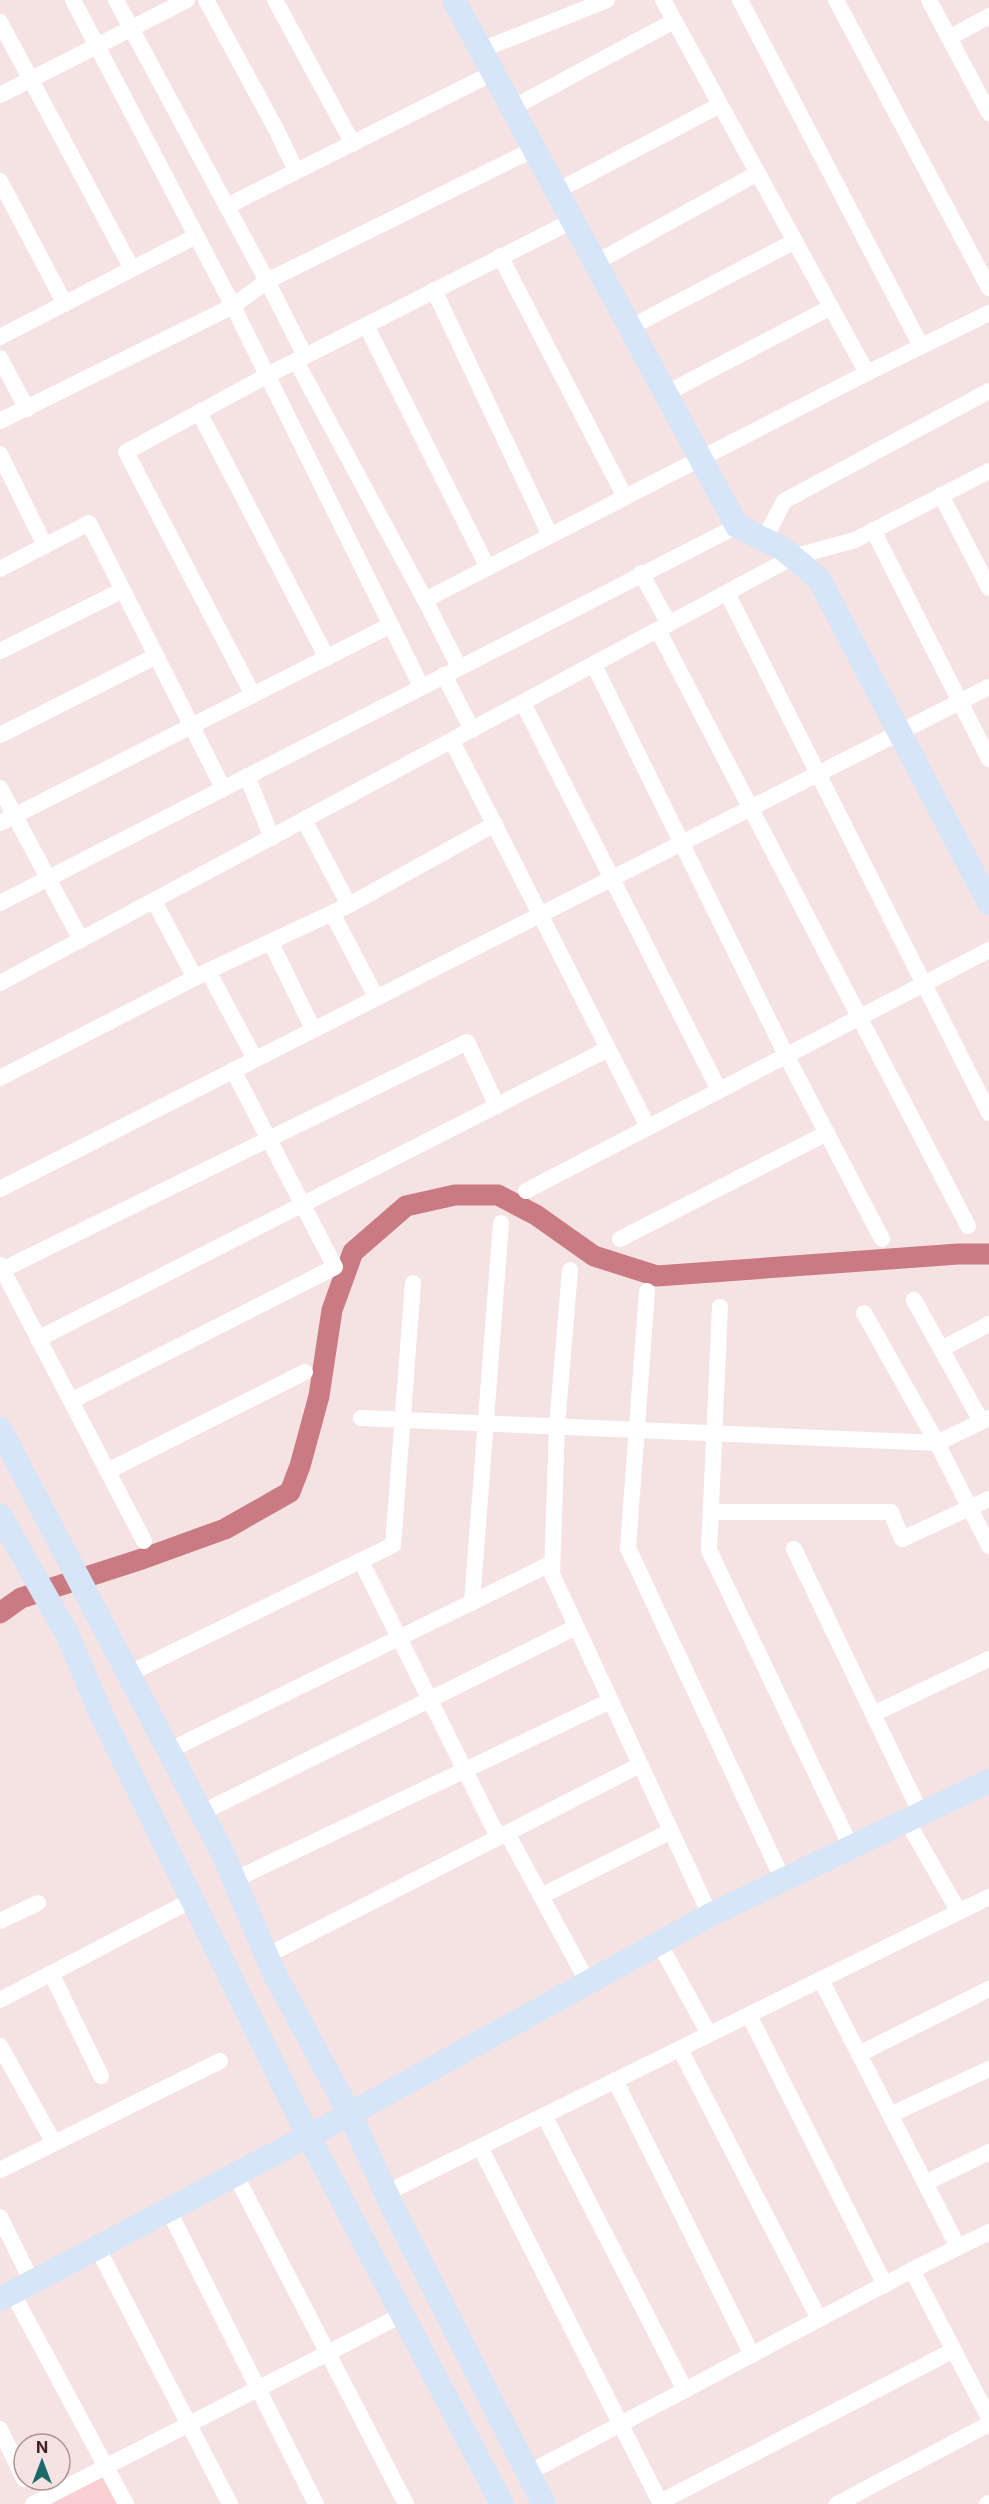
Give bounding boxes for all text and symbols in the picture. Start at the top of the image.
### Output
north arrow [12,2432,72,2492]
text: N [36,2437,48,2457]

